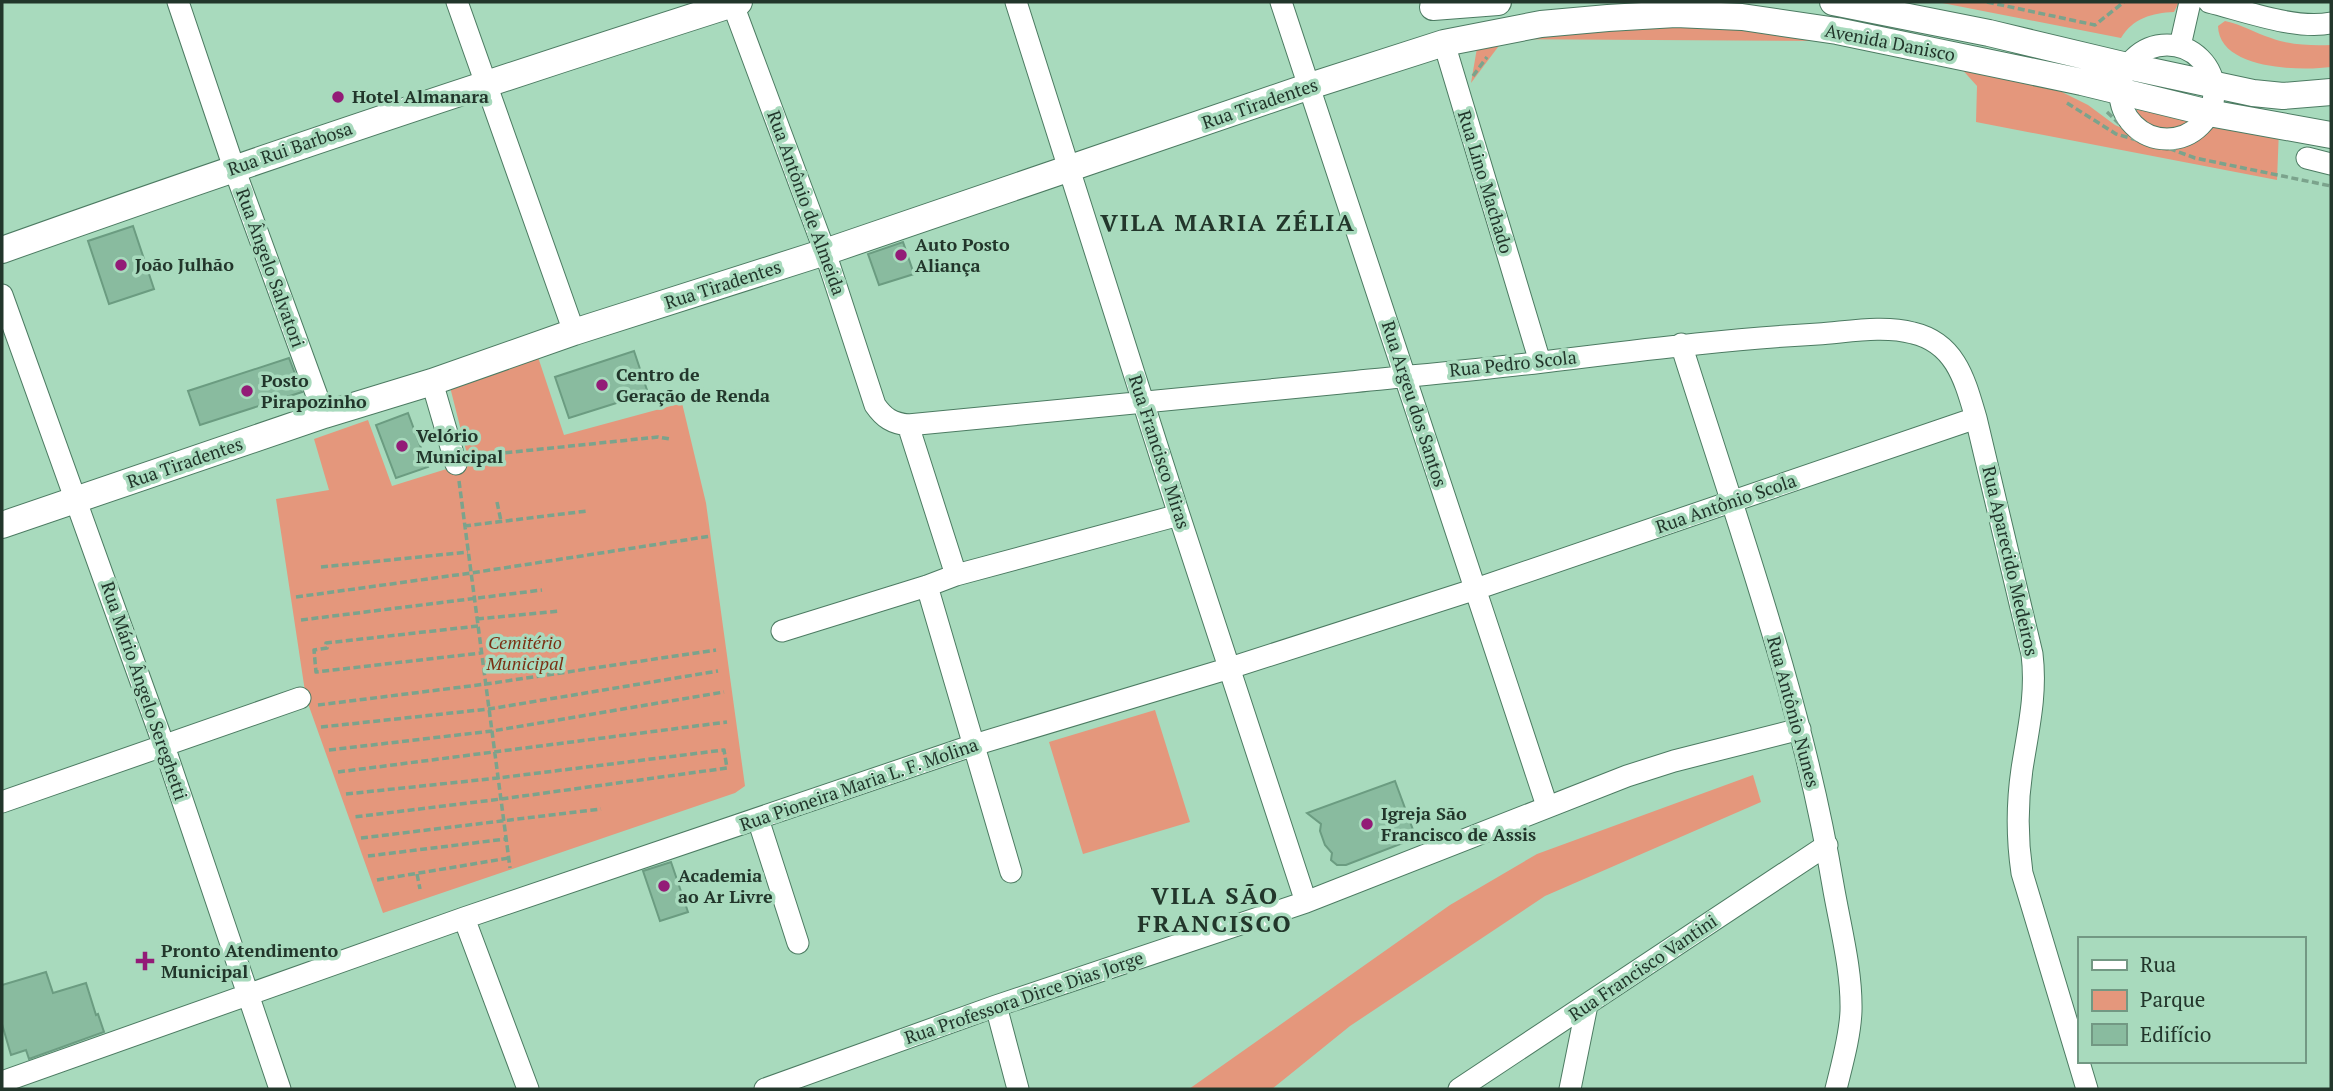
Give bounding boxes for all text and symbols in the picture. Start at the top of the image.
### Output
street label: Avenida Danisco [1823,18,1957,66]
street label: Rua Tiradentes [1199,72,1321,134]
place label: Hotel Almanara [352,84,489,108]
marker: Hotel Almanara [330,89,346,105]
street label: Rua Antônio de Almeida [762,107,852,298]
street label: Rua Lino Machado [1453,107,1519,256]
street label: Rua Rui Barbosa [224,115,355,181]
street label: Rua Ângelo Salvatori [231,185,311,350]
district label: VILA MARIA ZÉLIA [1100,206,1356,238]
place label: Auto Posto Aliança [915,232,1010,277]
marker: Auto Posto Aliança [893,247,909,263]
place label: João Julhão [135,252,234,276]
street label: Rua Tiradentes [661,254,784,314]
marker: João Julhão [113,257,129,273]
street label: Rua Argeu dos Santos [1377,318,1453,490]
street label: Rua Pedro Scola [1448,344,1578,382]
place label: Centro de Geração de Renda [616,362,770,407]
place label: Posto Pirapozinho [261,368,367,413]
street label: Rua Francisco Miras [1124,372,1196,532]
marker: Centro de Geração de Renda [594,377,610,393]
marker: Posto Pirapozinho [239,383,255,399]
place label: Velório Municipal [416,423,503,468]
street label: Rua Tiradentes [124,431,246,493]
marker: Velório Municipal [394,438,410,454]
street label: Rua Aparecido Medeiros [1977,463,2045,658]
street label: Rua Antônio Scola [1652,468,1799,538]
street label: Rua Mário Ângelo Sereghetti [96,578,194,803]
park label: Cemitério Municipal [485,630,564,675]
street label: Rua Antônio Nunes [1762,633,1826,790]
street label: Rua Pioneira Maria L. F. Molina [736,732,981,836]
place label: Igreja São Francisco de Assis [1381,801,1536,846]
marker: Igreja São Francisco de Assis [1359,816,1375,832]
place label: Academia ao Ar Livre [678,863,773,908]
marker: Academia ao Ar Livre [656,878,672,894]
district label: VILA SÃO FRANCISCO [1137,879,1293,939]
street label: Rua Francisco Vantini [1564,909,1721,1026]
legend [2078,937,2305,1063]
place label: Pronto Atendimento Municipal [161,938,339,983]
street label: Rua Professora Dirce Dias Jorge [901,945,1146,1049]
text: Rua [2140,950,2176,978]
marker: Pronto Atendimento Municipal [135,951,155,971]
text: Parque [2140,985,2205,1013]
text: Edifício [2140,1020,2211,1048]

